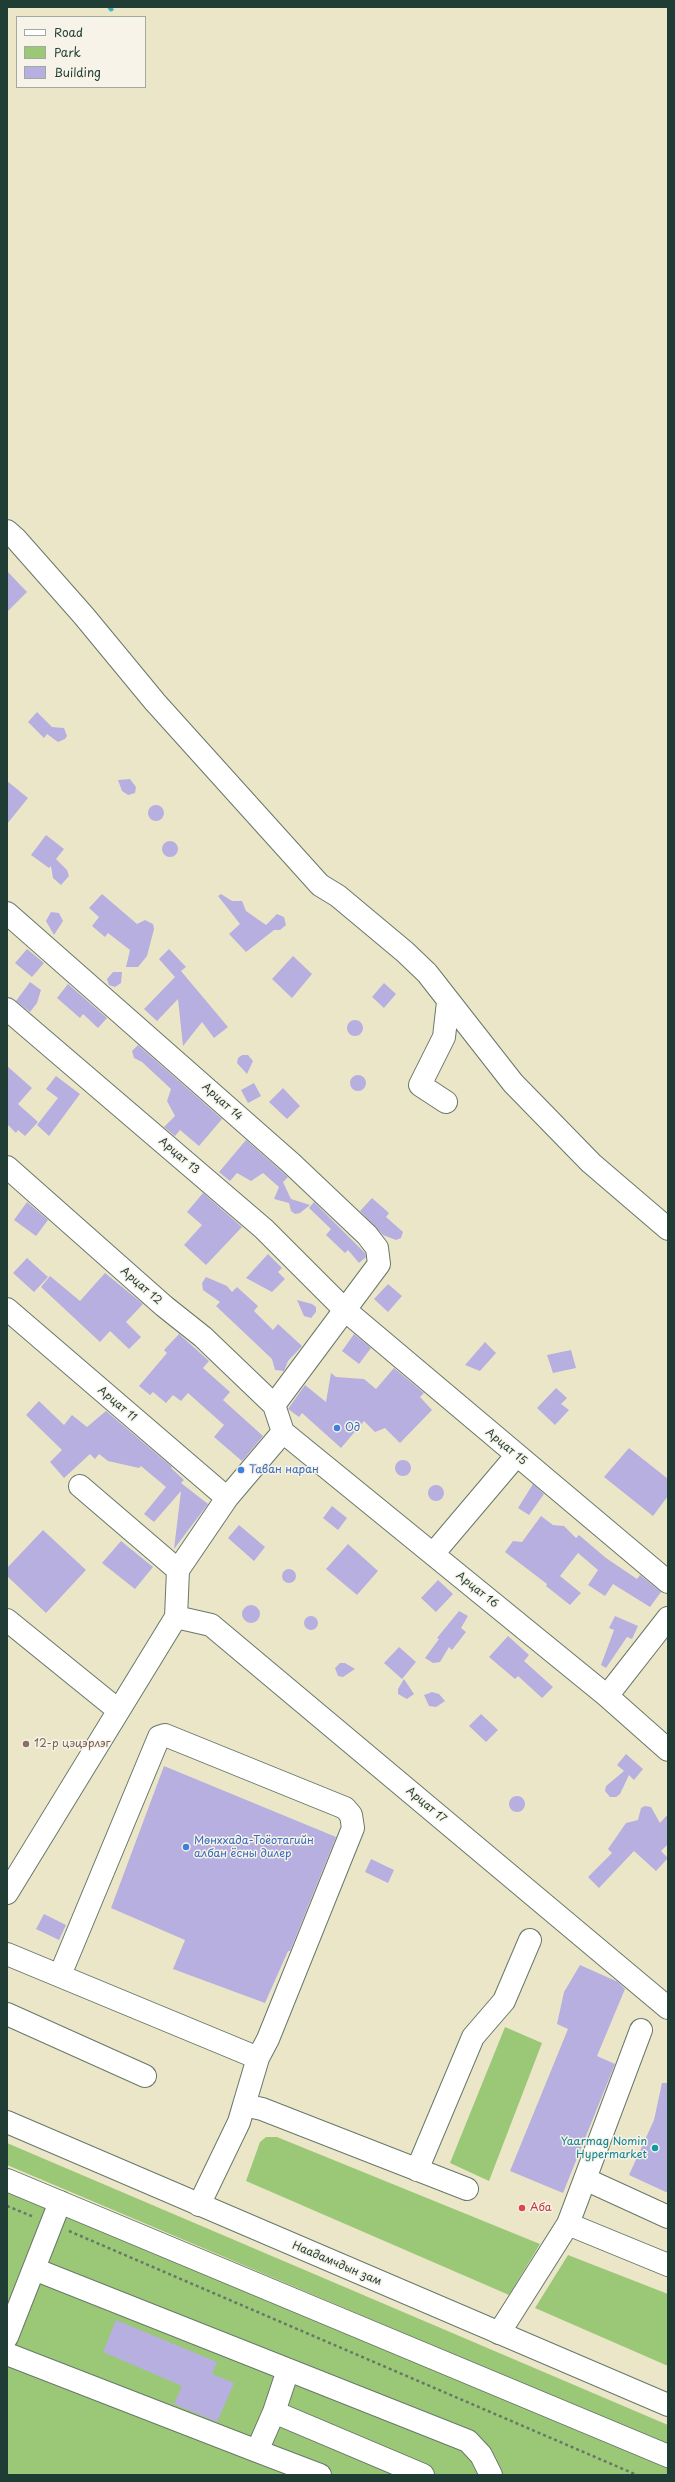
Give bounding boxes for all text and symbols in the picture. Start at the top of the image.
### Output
legend [16,16,146,88]
text: Road [54,23,83,41]
text: Park [54,43,81,61]
text: Building [54,63,101,81]
street label: Арцат 14 [199,1080,245,1124]
street label: Арцат 13 [156,1135,202,1177]
street label: Арцат 12 [118,1264,164,1308]
street label: Арцат 11 [95,1384,139,1424]
place label: Од [345,1421,360,1435]
marker: Од [332,1423,342,1433]
street label: Арцат 15 [483,1426,529,1468]
place label: Таван наран [249,1463,319,1477]
marker: Таван наран [236,1465,246,1475]
street label: Арцат 16 [453,1569,501,1611]
place label: 12-р цэцэрлэг [34,1737,110,1751]
marker: 12-р цэцэрлэг [21,1739,31,1749]
street label: Арцат 17 [403,1784,449,1826]
place label: Мөнххада-Тоёотагийн албан ёсны дилер [194,1834,314,1860]
marker: Мөнххада-Тоёотагийн албан ёсны дилер [181,1842,191,1852]
place label: Yaarmag Nomin Hypermarket [561,2135,647,2161]
marker: Yaarmag Nomin Hypermarket [650,2143,660,2153]
place label: Аба [530,2201,552,2215]
marker: Аба [517,2203,527,2213]
street label: Наадамчдын зам [290,2239,384,2289]

